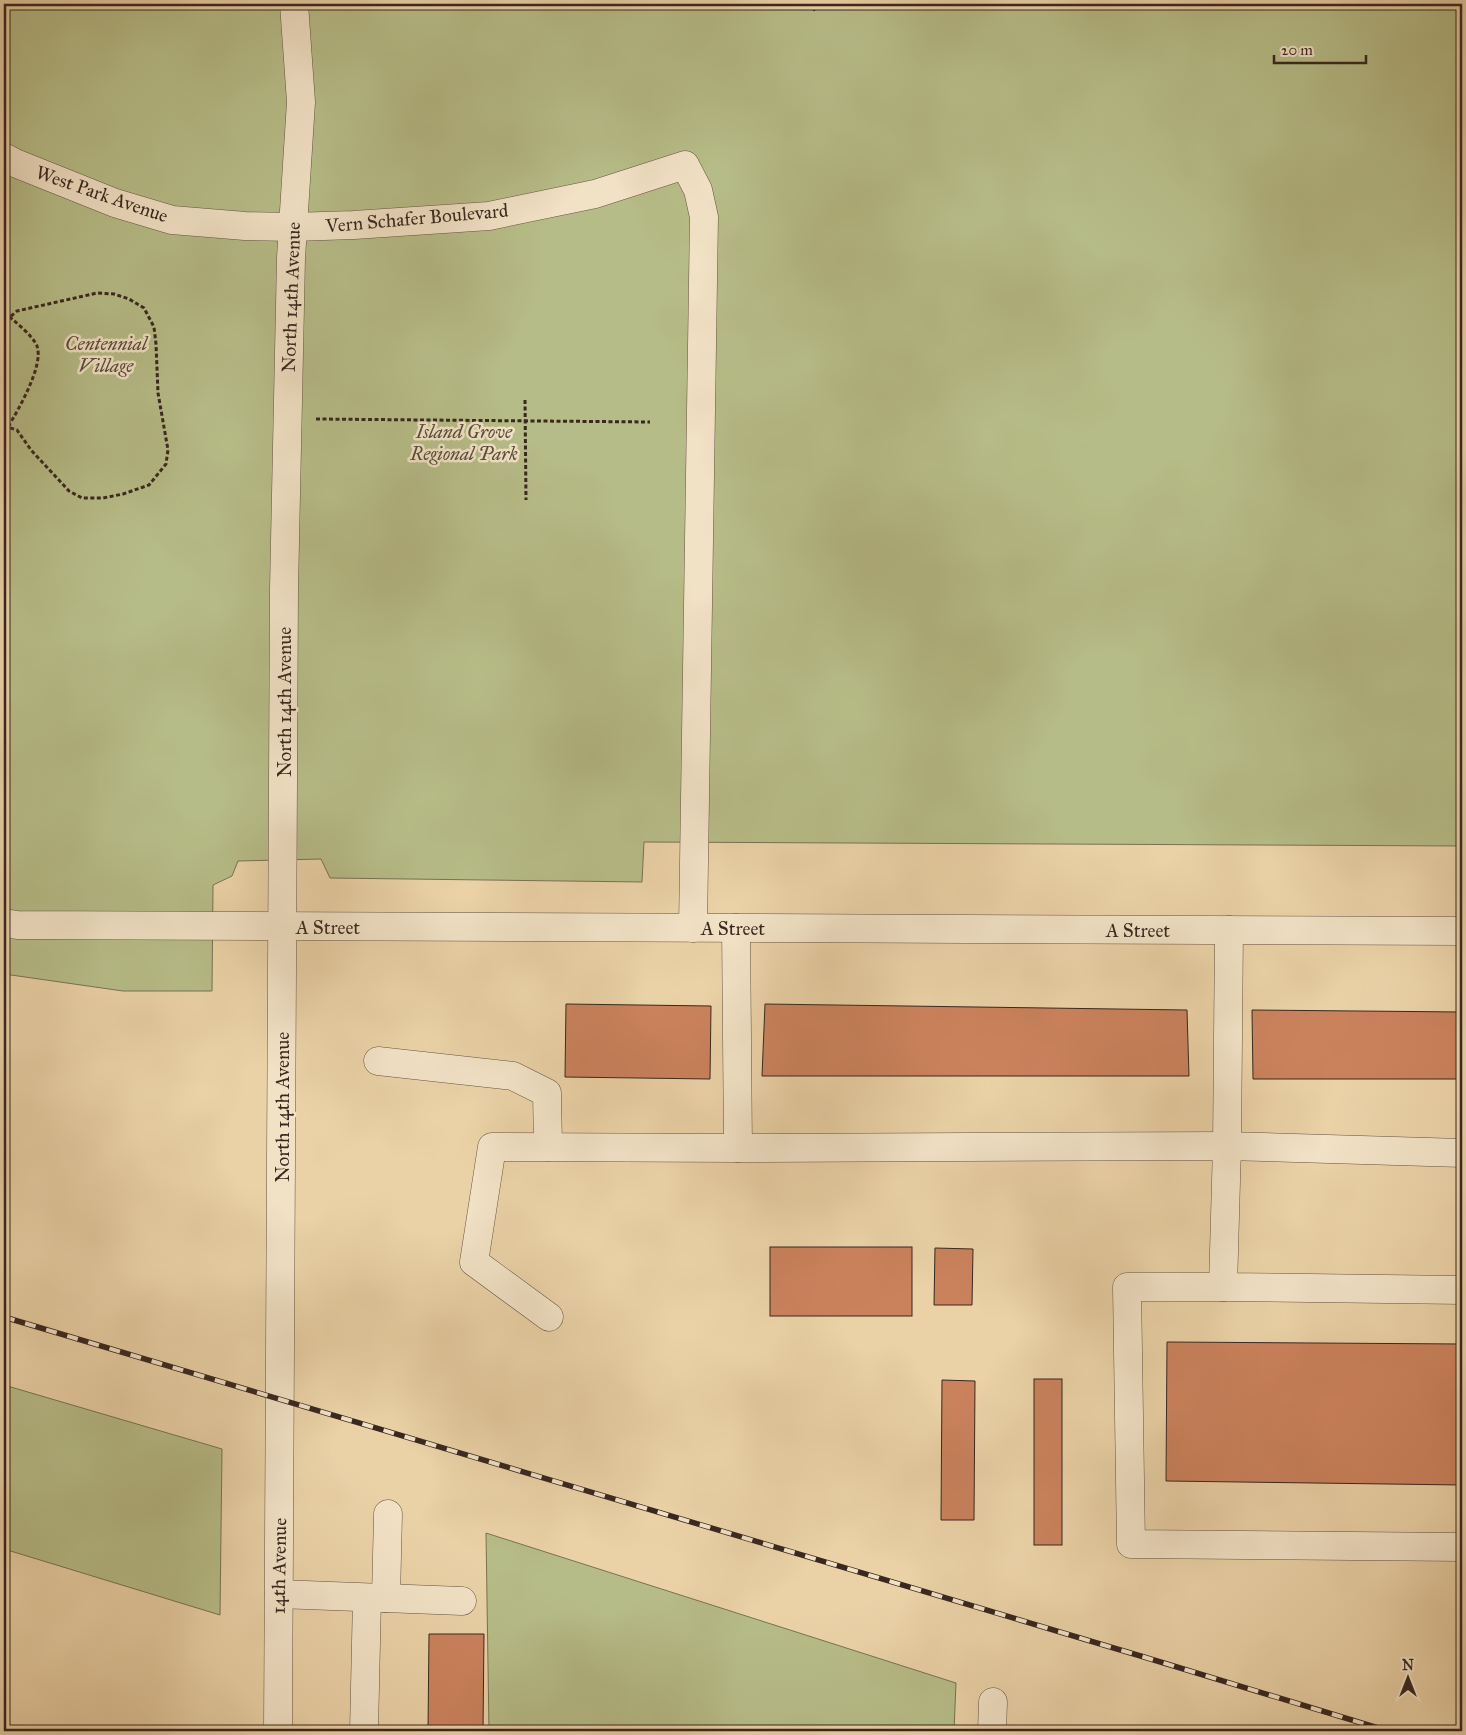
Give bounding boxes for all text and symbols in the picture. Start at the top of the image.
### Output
scale bar [1274,32,1366,64]
text: 20 m [1281,41,1313,59]
street label: West Park Avenue [33,161,171,227]
street label: Vern Schafer Boulevard [324,199,510,238]
street label: North 14th Avenue [277,221,305,373]
park label: Centennial Village [65,332,149,377]
park label: Island Grove Regional Park [409,420,518,465]
street label: North 14th Avenue [273,627,296,777]
street label: A Street [295,916,360,939]
street label: A Street [700,917,765,940]
street label: A Street [1105,919,1170,942]
street label: North 14th Avenue [271,1032,294,1182]
street label: 14th Avenue [267,1517,291,1614]
north arrow [1384,1652,1434,1702]
text: N [1402,1657,1414,1674]

